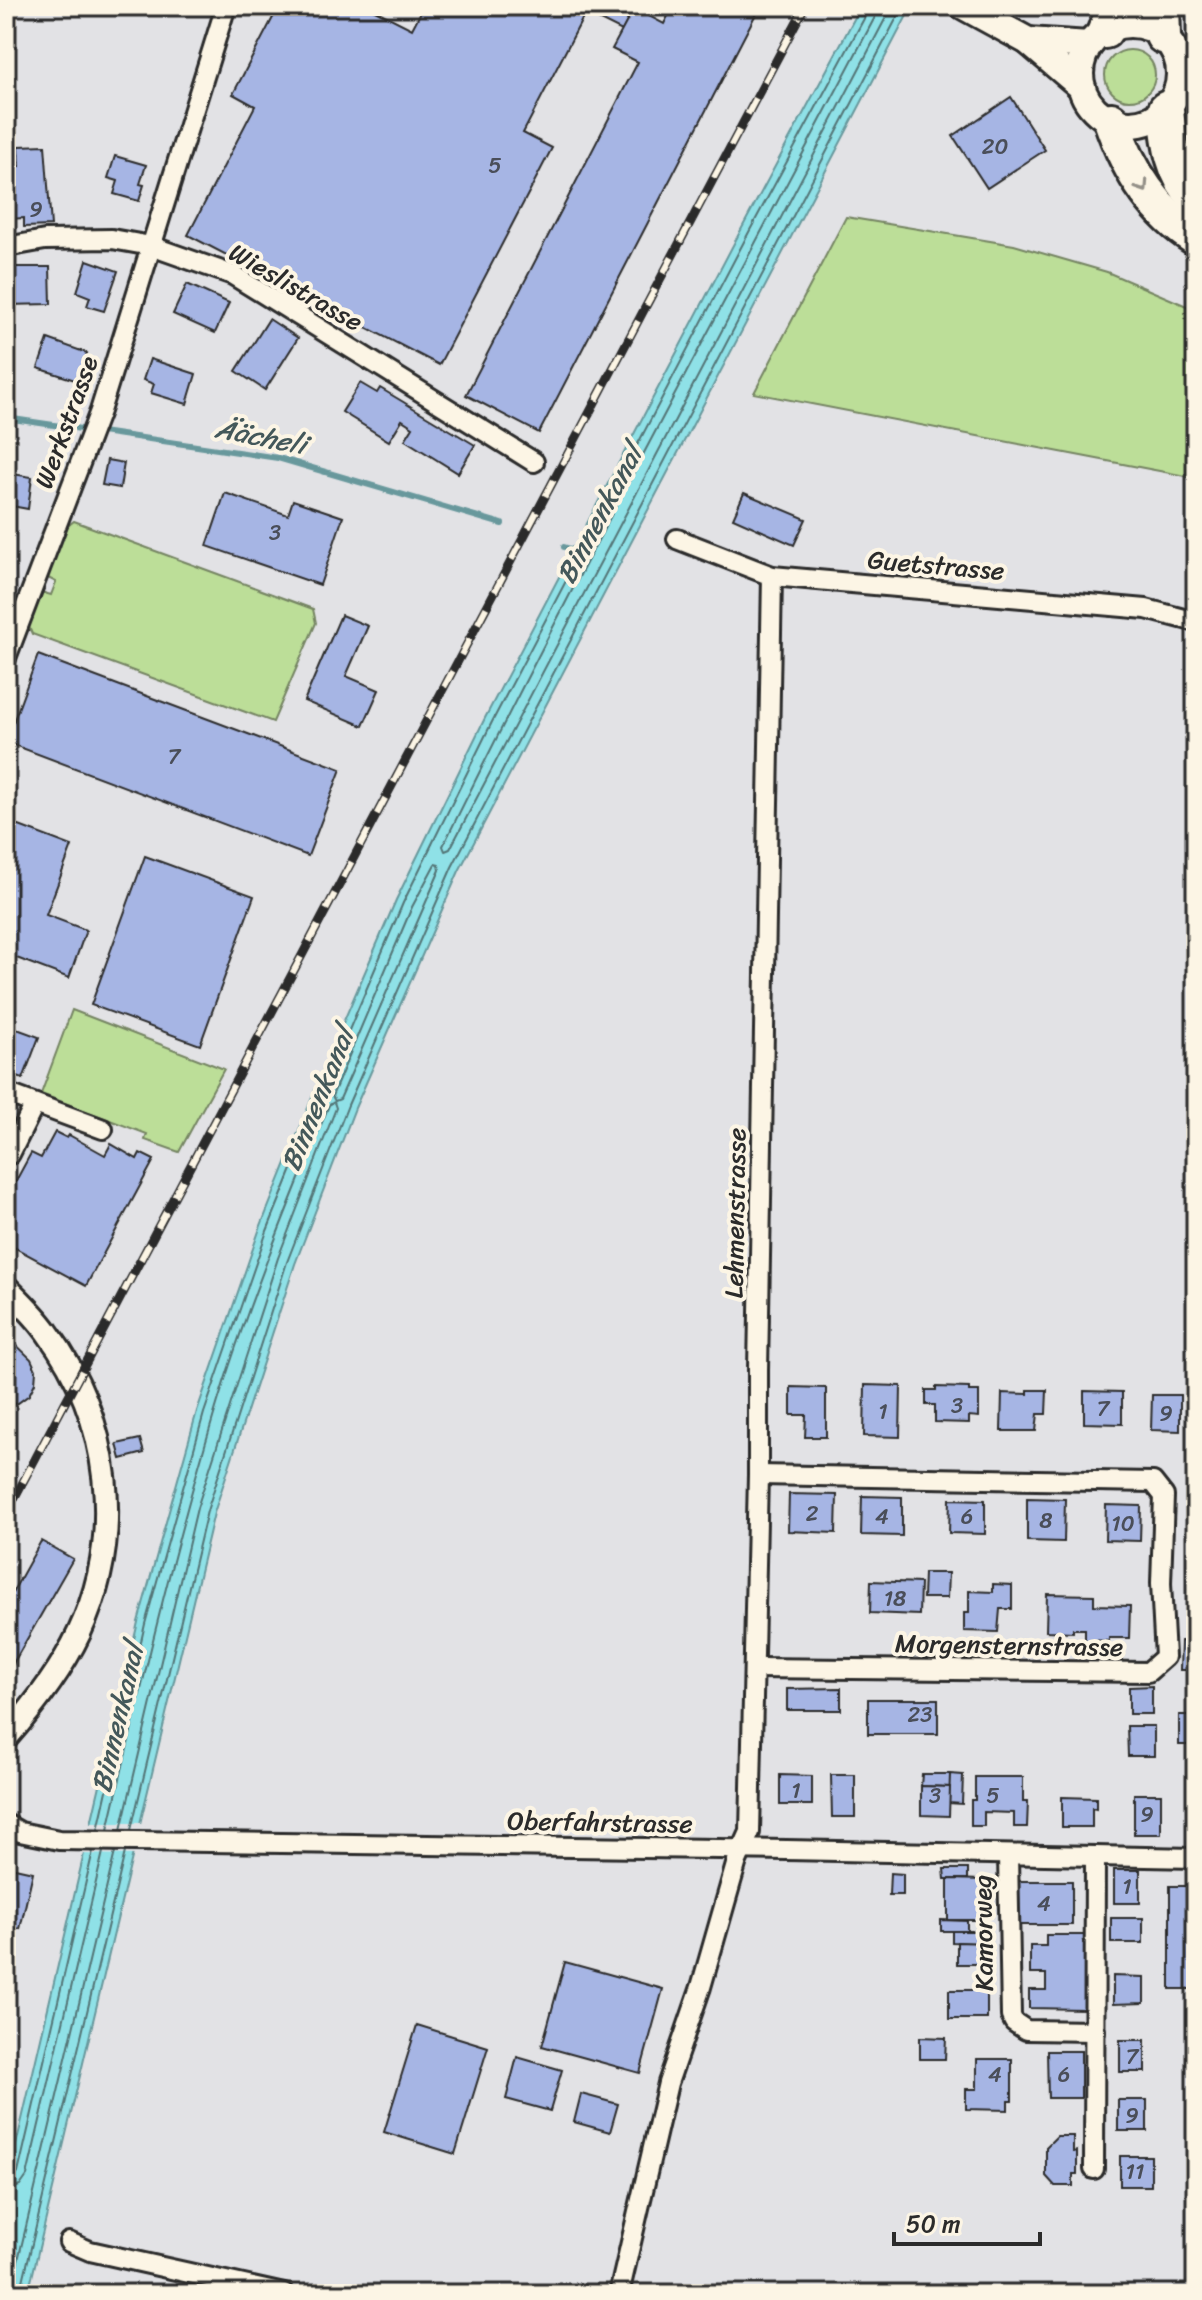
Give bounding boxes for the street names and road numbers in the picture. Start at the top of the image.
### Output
street label: Wieslistrasse [220,230,372,344]
street label: Werkstrasse [21,348,112,495]
street label: Guetstrasse [866,536,1006,594]
street label: Lehmenstrasse [711,1127,759,1299]
street label: Morgensternstrasse [894,1620,1124,1670]
street label: Oberfahrstrasse [507,1797,693,1847]
street label: Kamorweg [959,1874,1007,1992]

